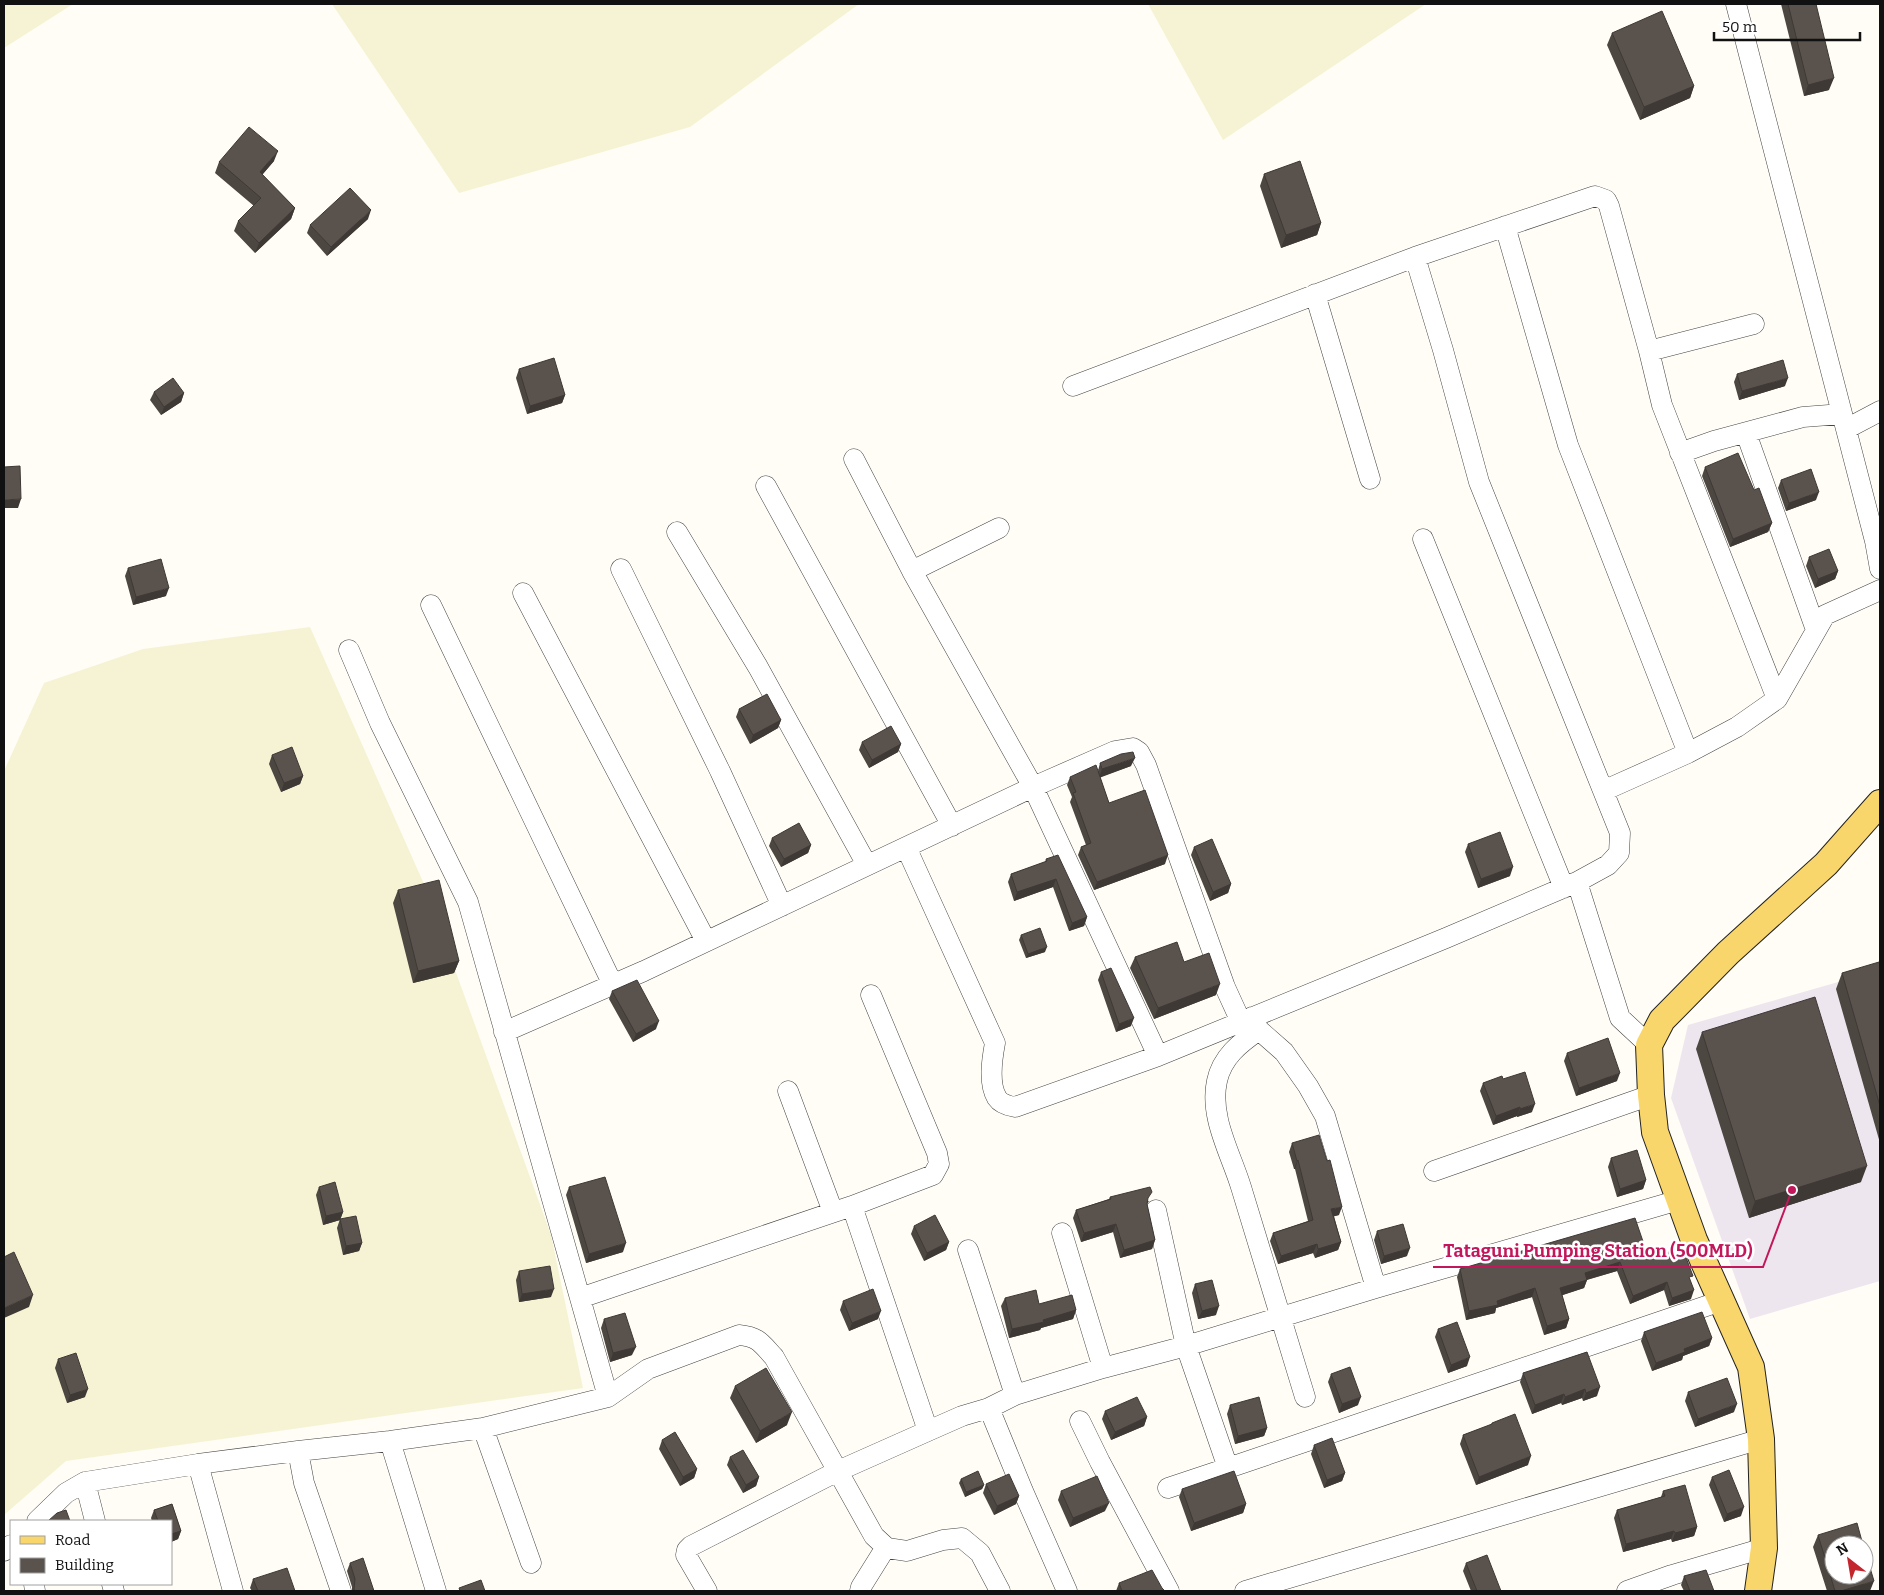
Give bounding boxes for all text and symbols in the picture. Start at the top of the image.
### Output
scale bar [1714,10,1860,42]
text: 50 m [1722,18,1758,36]
callout: Tataguni Pumping Station (500MLD) [1433,1234,1763,1267]
text: Tataguni Pumping Station (500MLD) [1443,1240,1753,1262]
legend [10,1520,172,1585]
text: Road [55,1531,90,1549]
north arrow [1824,1535,1874,1585]
text: N [1834,1539,1852,1559]
text: Building [55,1556,114,1574]

